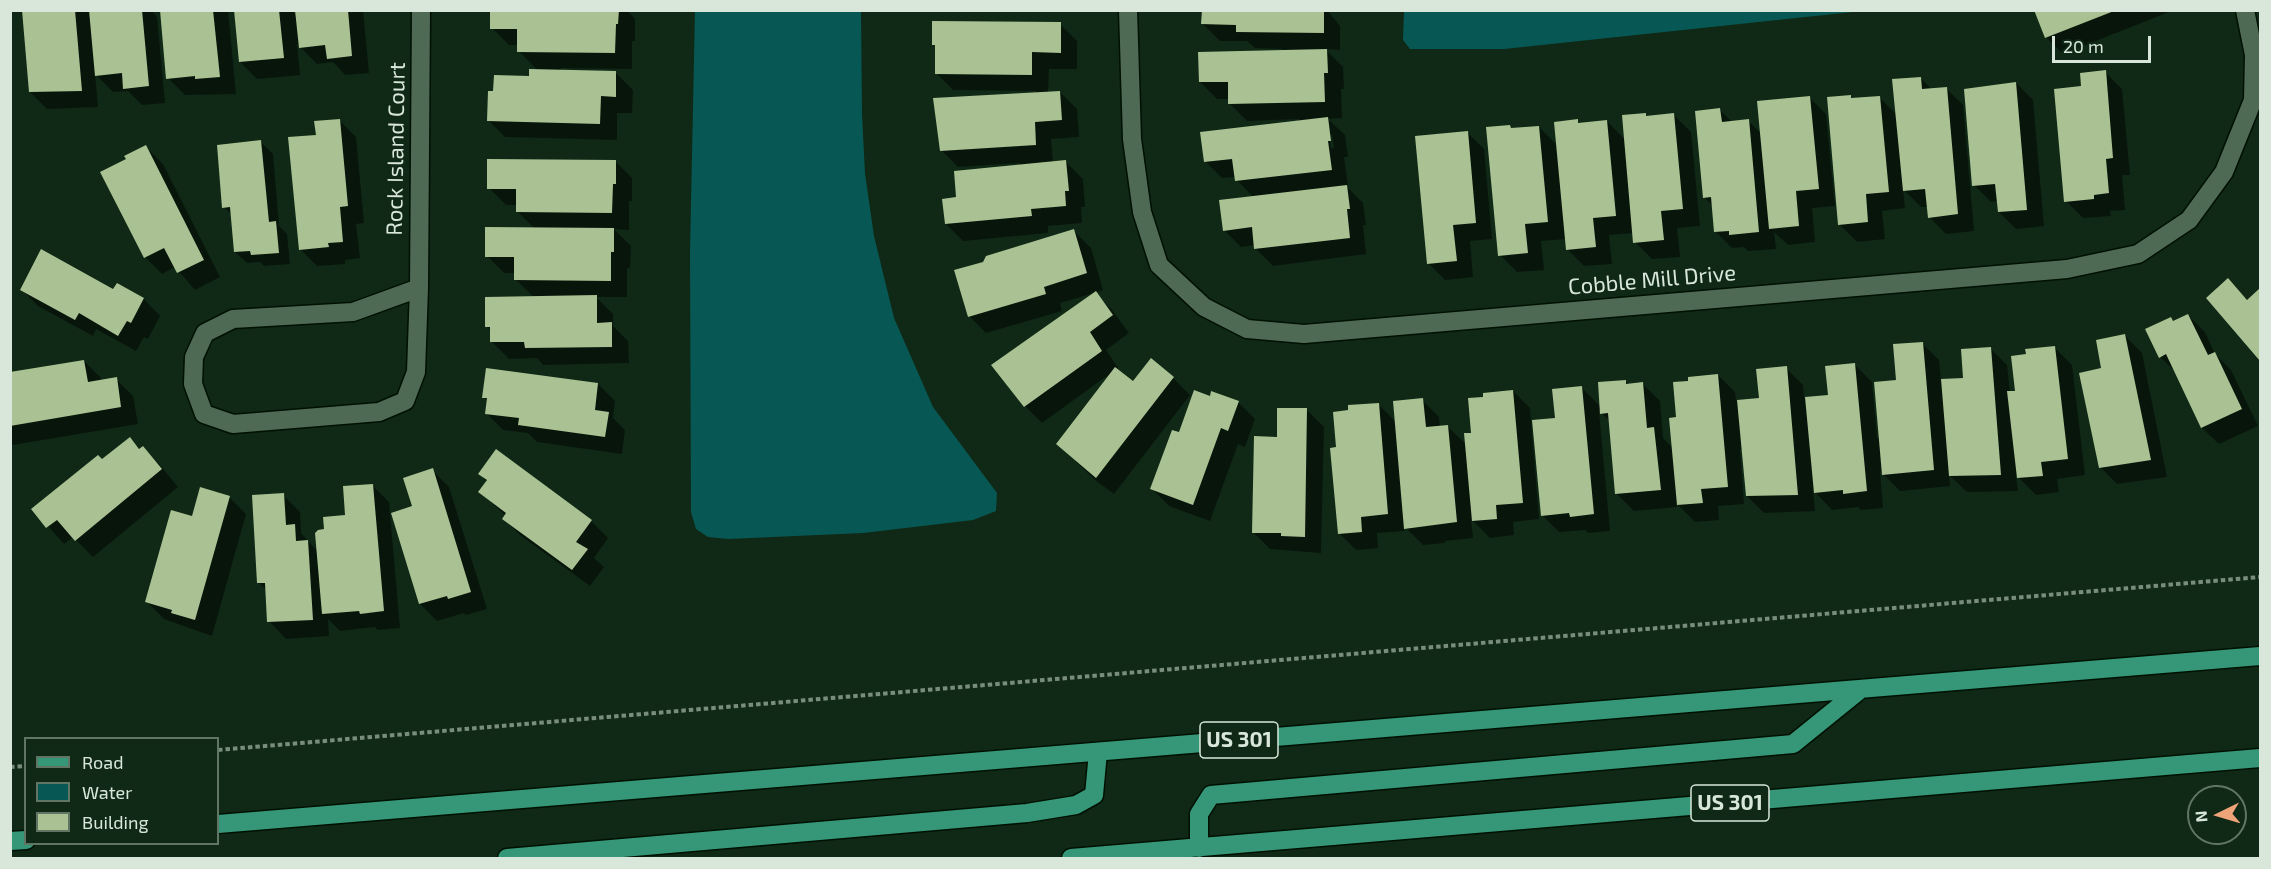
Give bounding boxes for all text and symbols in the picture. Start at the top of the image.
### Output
scale bar [2055,24,2154,62]
text: 20 m [2063,35,2104,57]
street label: Rock Island Court [381,62,411,236]
street label: Cobble Mill Drive [1567,260,1737,300]
road number: US 301 [1200,722,1278,758]
legend [24,737,219,845]
text: Road [82,751,123,773]
text: Water [82,781,132,803]
road number: US 301 [1691,785,1769,821]
north arrow [2187,785,2247,845]
text: N [2191,810,2211,823]
text: Building [82,811,149,833]

